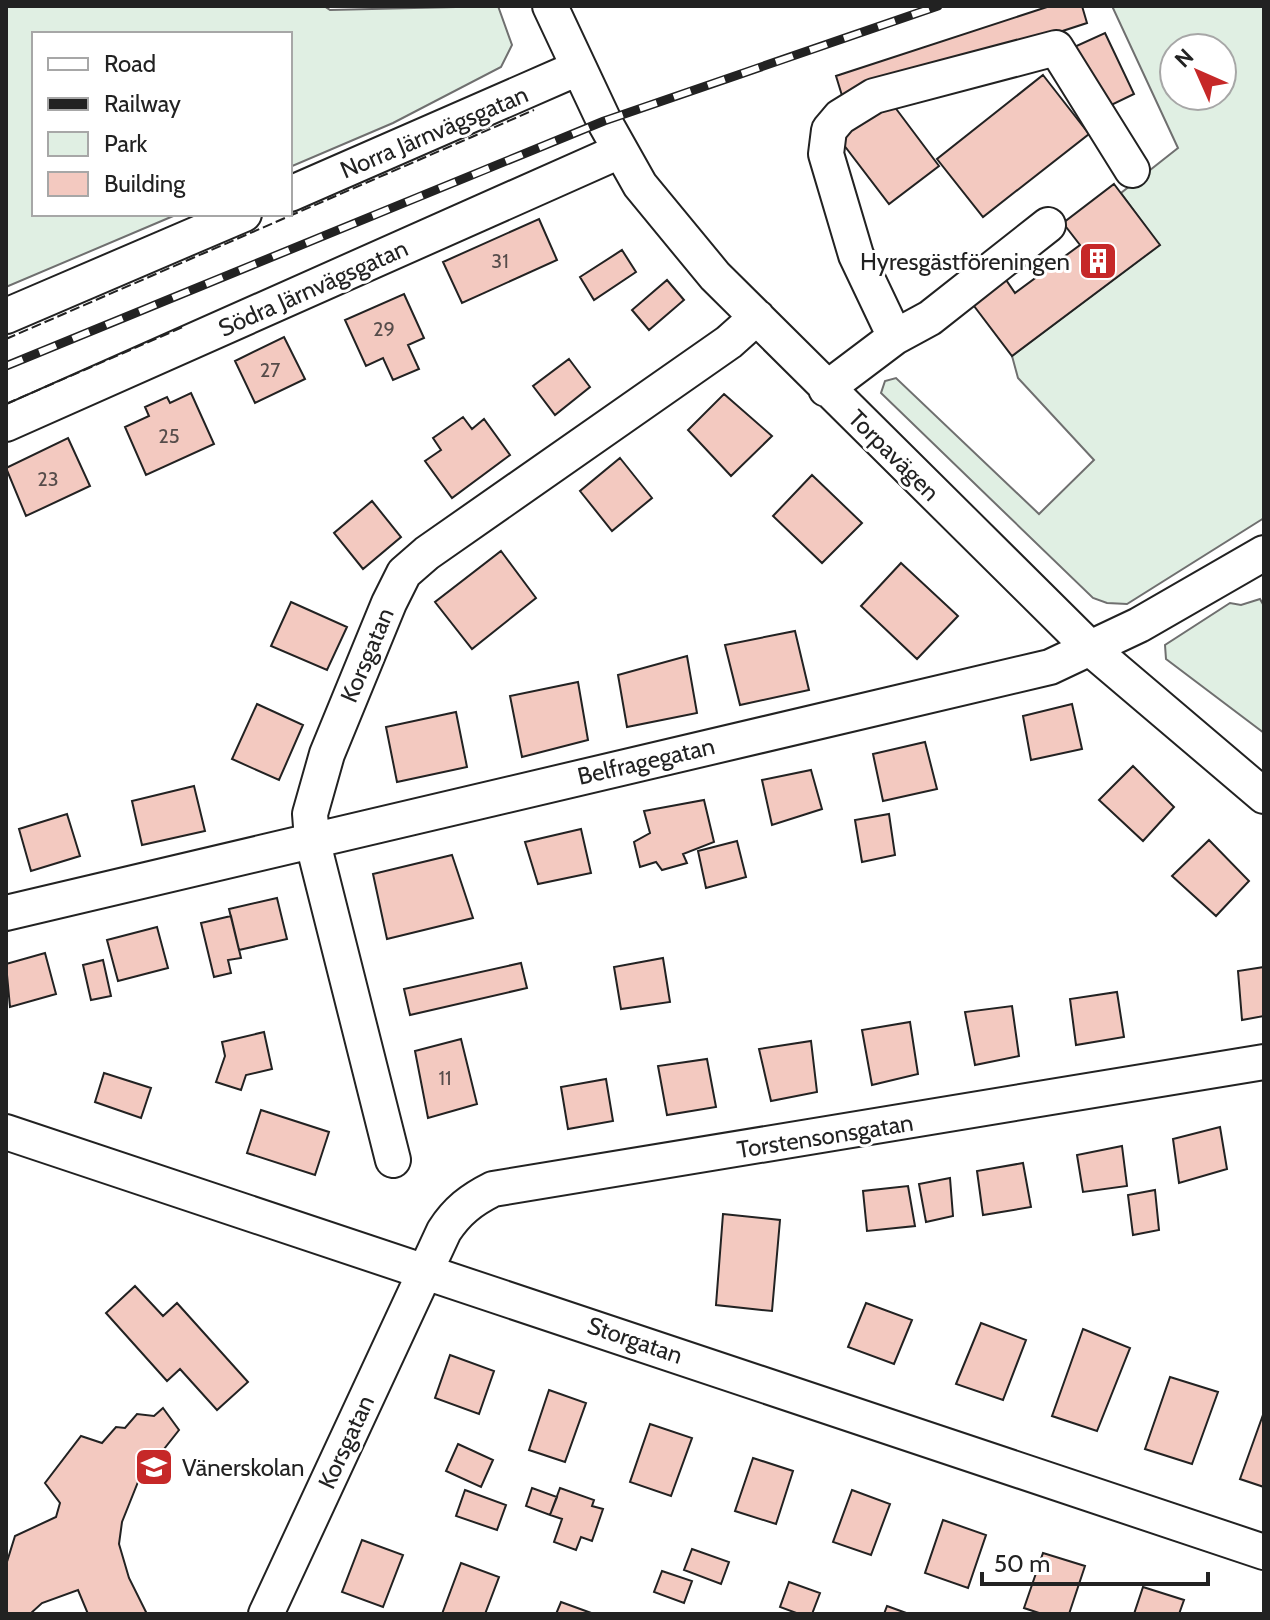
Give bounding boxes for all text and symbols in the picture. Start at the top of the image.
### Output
legend [32,32,292,216]
north arrow [1158,32,1238,112]
text: N [1169,43,1199,73]
text: Road [104,49,156,78]
street label: Norra Järnvägsgatan [336,79,532,185]
text: Railway [104,89,181,118]
text: Park [104,129,147,158]
text: Building [104,169,186,198]
street label: Södra Järnvägsgatan [214,233,412,343]
building icon: Hyresgästföreningen [1077,240,1119,282]
place label: Hyresgästföreningen [860,247,1070,276]
house number: 31 [491,249,509,273]
house number: 29 [373,317,395,341]
house number: 27 [260,358,280,382]
street label: Torpavägen [842,403,946,507]
house number: 25 [158,424,180,448]
house number: 23 [37,467,59,491]
street label: Korsgatan [334,603,400,707]
street label: Belfragegatan [575,731,717,791]
house number: 11 [438,1066,452,1090]
street label: Torstensonsgatan [735,1108,915,1164]
street label: Storgatan [584,1310,686,1370]
street label: Korsgatan [312,1391,380,1493]
school or university icon: Vänerskolan [133,1446,175,1488]
place label: Vänerskolan [182,1453,304,1482]
scale bar [982,1536,1208,1586]
text: 50 m [994,1549,1050,1578]

